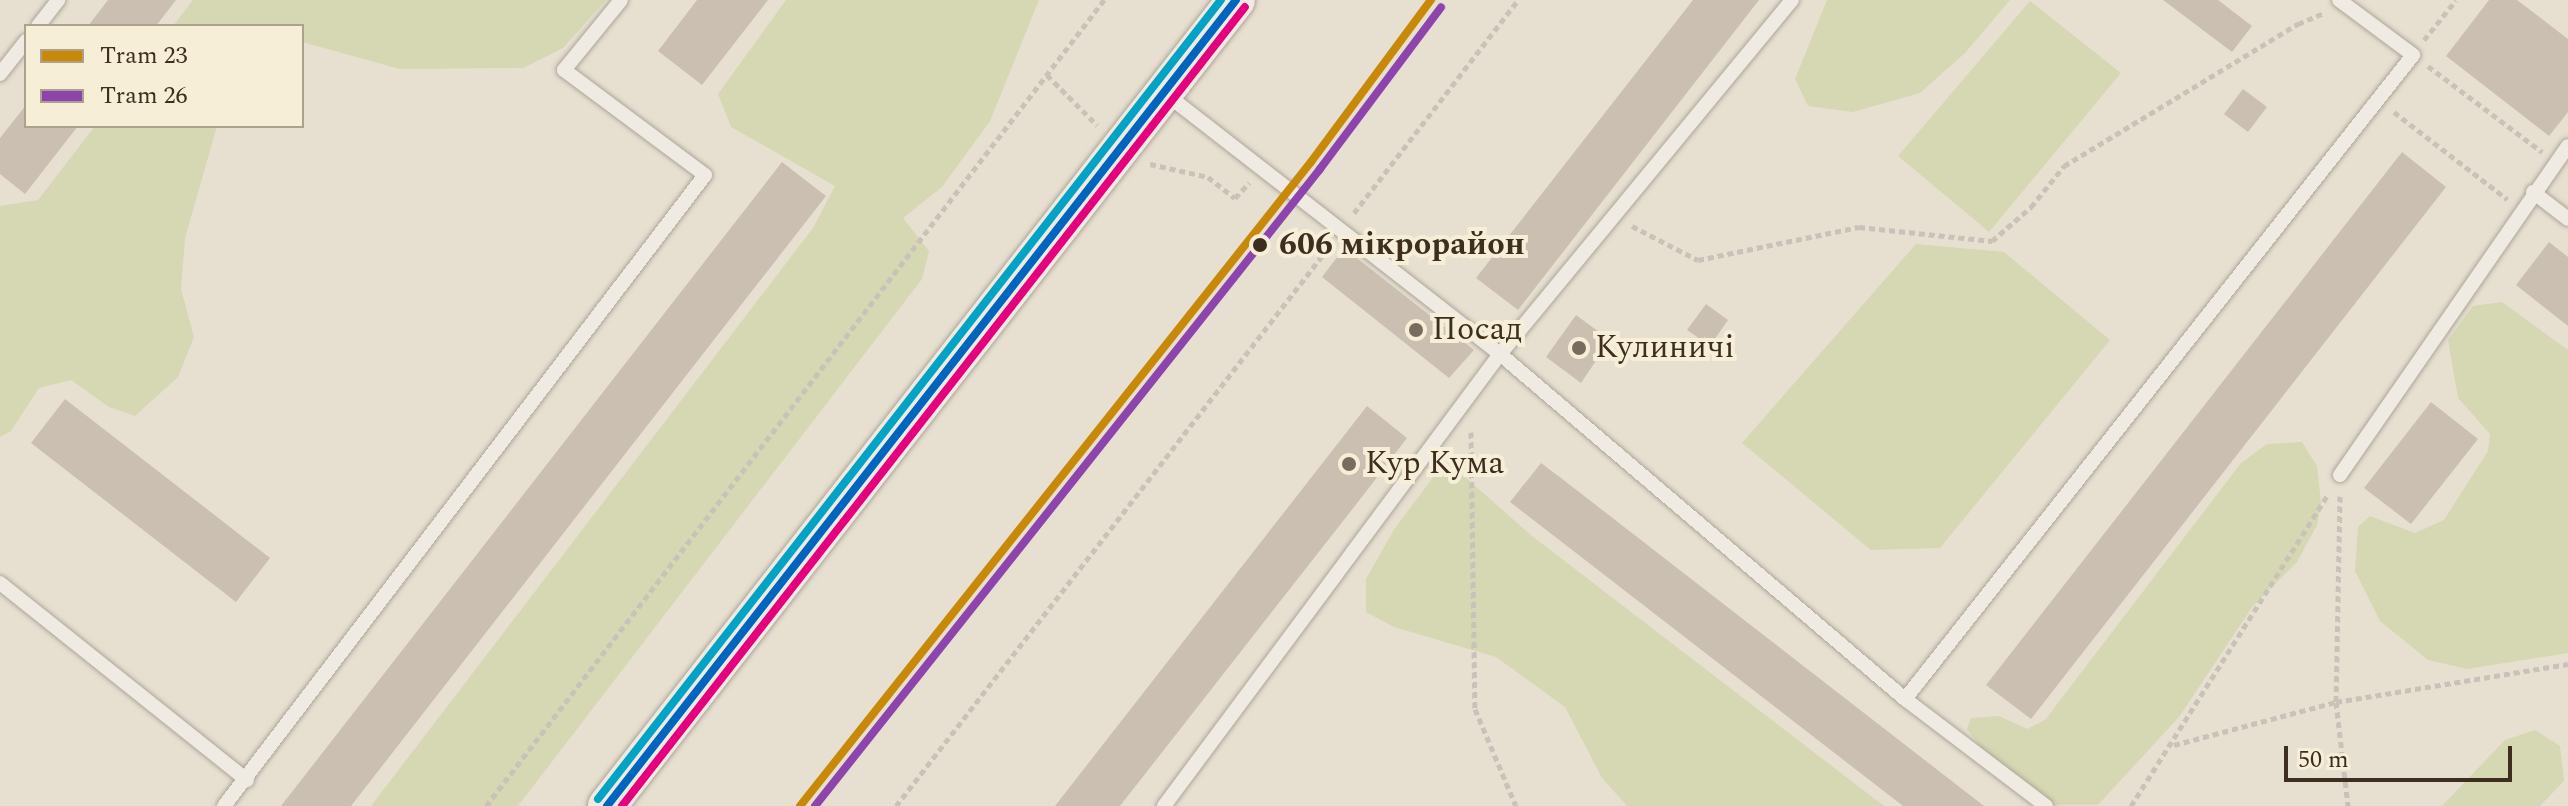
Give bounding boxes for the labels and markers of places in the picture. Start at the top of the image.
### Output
place label: 606 мікрорайон [1279,226,1525,264]
marker: 606 мікрорайон [1248,233,1272,257]
place label: Посад [1432,311,1523,349]
marker: Посад [1407,321,1425,339]
place label: Кулиничі [1595,329,1734,367]
marker: Кулиничі [1570,339,1588,357]
place label: Кур Кума [1365,445,1504,483]
marker: Кур Кума [1340,455,1358,473]

